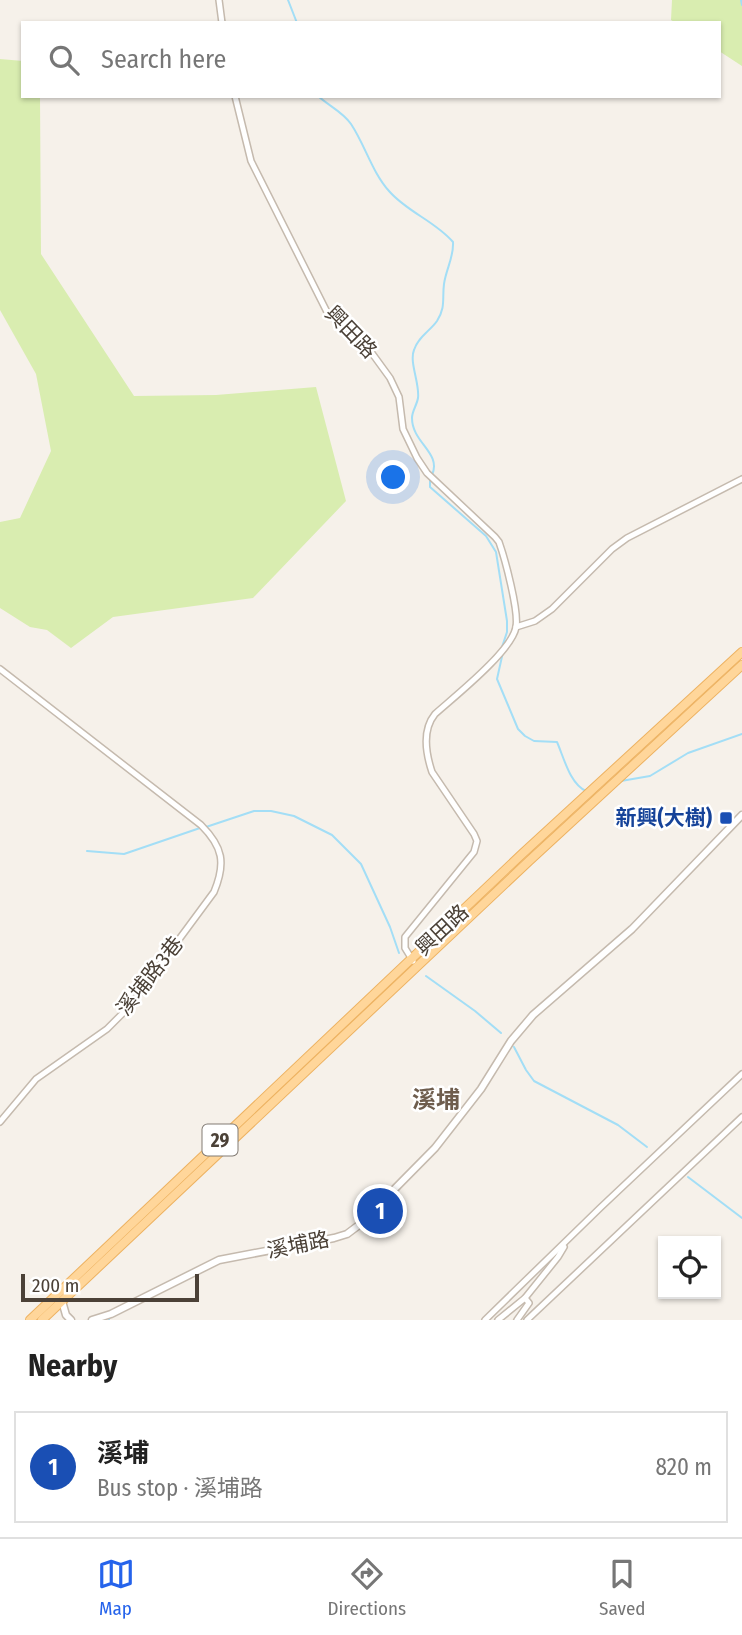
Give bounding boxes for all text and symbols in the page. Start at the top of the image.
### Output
search box [21,21,721,98]
icon: search [45,41,83,79]
text: Search here [101,44,226,75]
street label: 興田路 [320,300,382,364]
your location [376,460,410,494]
place label: 新興(大樹) [615,805,712,831]
marker: 新興(大樹) [718,810,734,826]
street label: 興田路 [410,899,474,961]
street label: 溪埔路3巷 [111,931,189,1021]
district label: 溪埔 [412,1086,460,1114]
road number: 29 [202,1124,238,1156]
pin: 1 [357,1185,403,1237]
street label: 溪埔路 [265,1226,331,1264]
map controls [658,1236,721,1299]
button: locate [658,1236,721,1299]
scale bar [21,1271,200,1303]
text: 200 m [32,1274,79,1297]
text: Nearby [28,1348,117,1384]
text: 溪埔 [97,1438,149,1469]
text: 1 [48,1453,58,1481]
text: 820 m [655,1453,712,1481]
text: Bus stop · 溪埔路 [97,1474,263,1502]
tab: Map [97,1555,135,1620]
tab: Directions [328,1555,406,1620]
tab: Saved [599,1555,645,1620]

